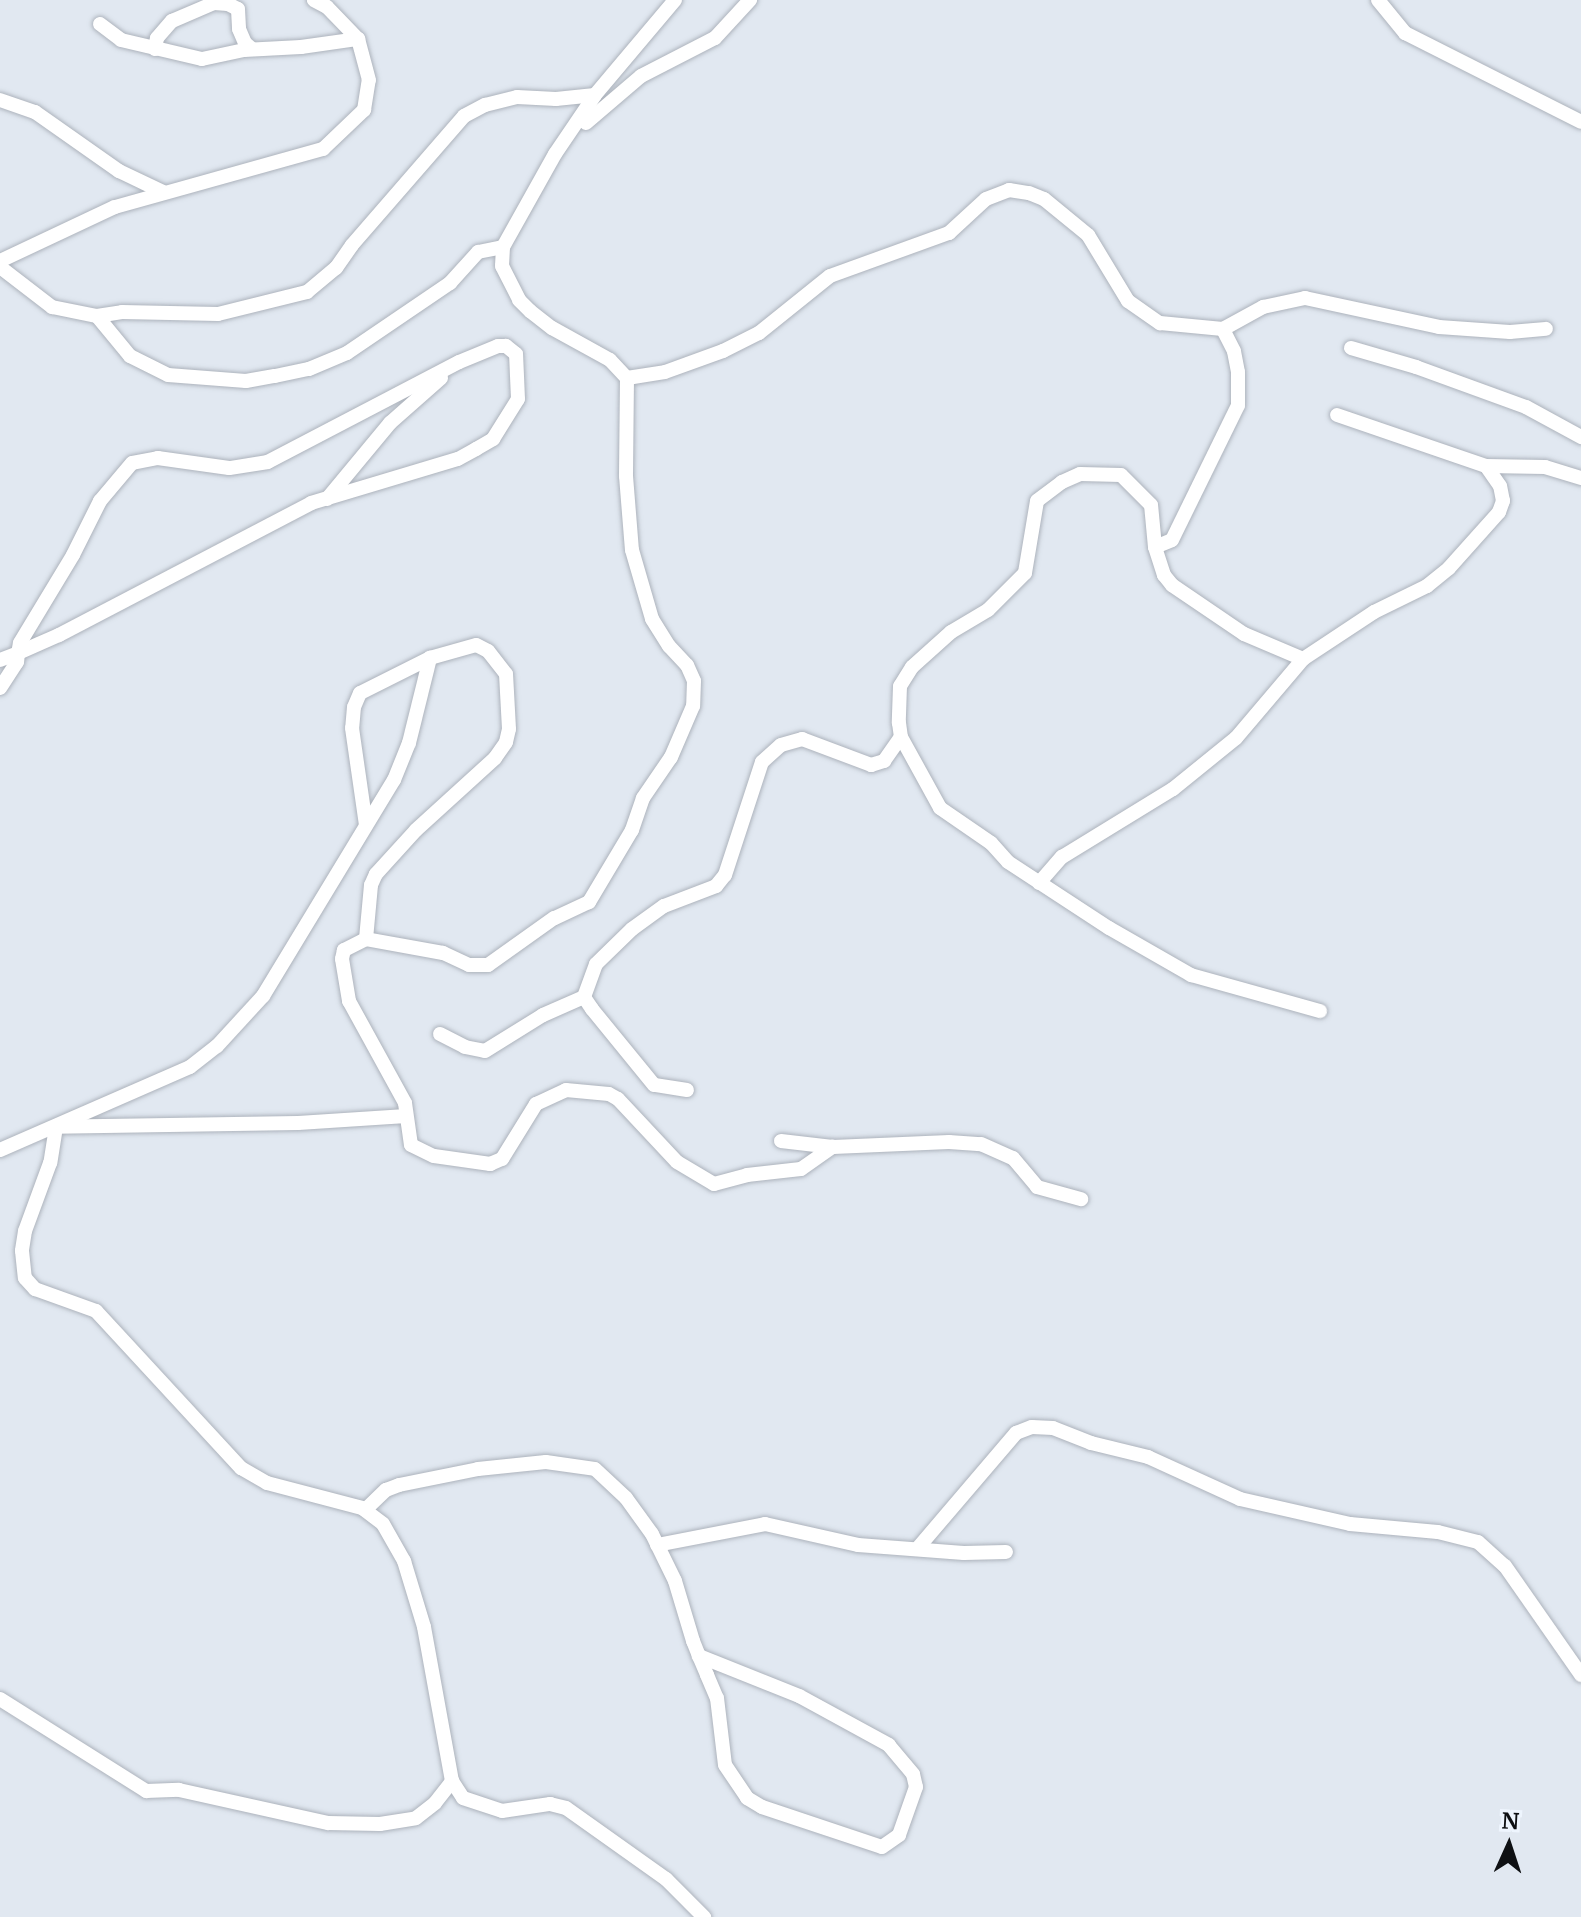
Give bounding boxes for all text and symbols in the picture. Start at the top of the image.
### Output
north arrow [1469,1805,1549,1885]
text: N [1501,1807,1520,1835]

